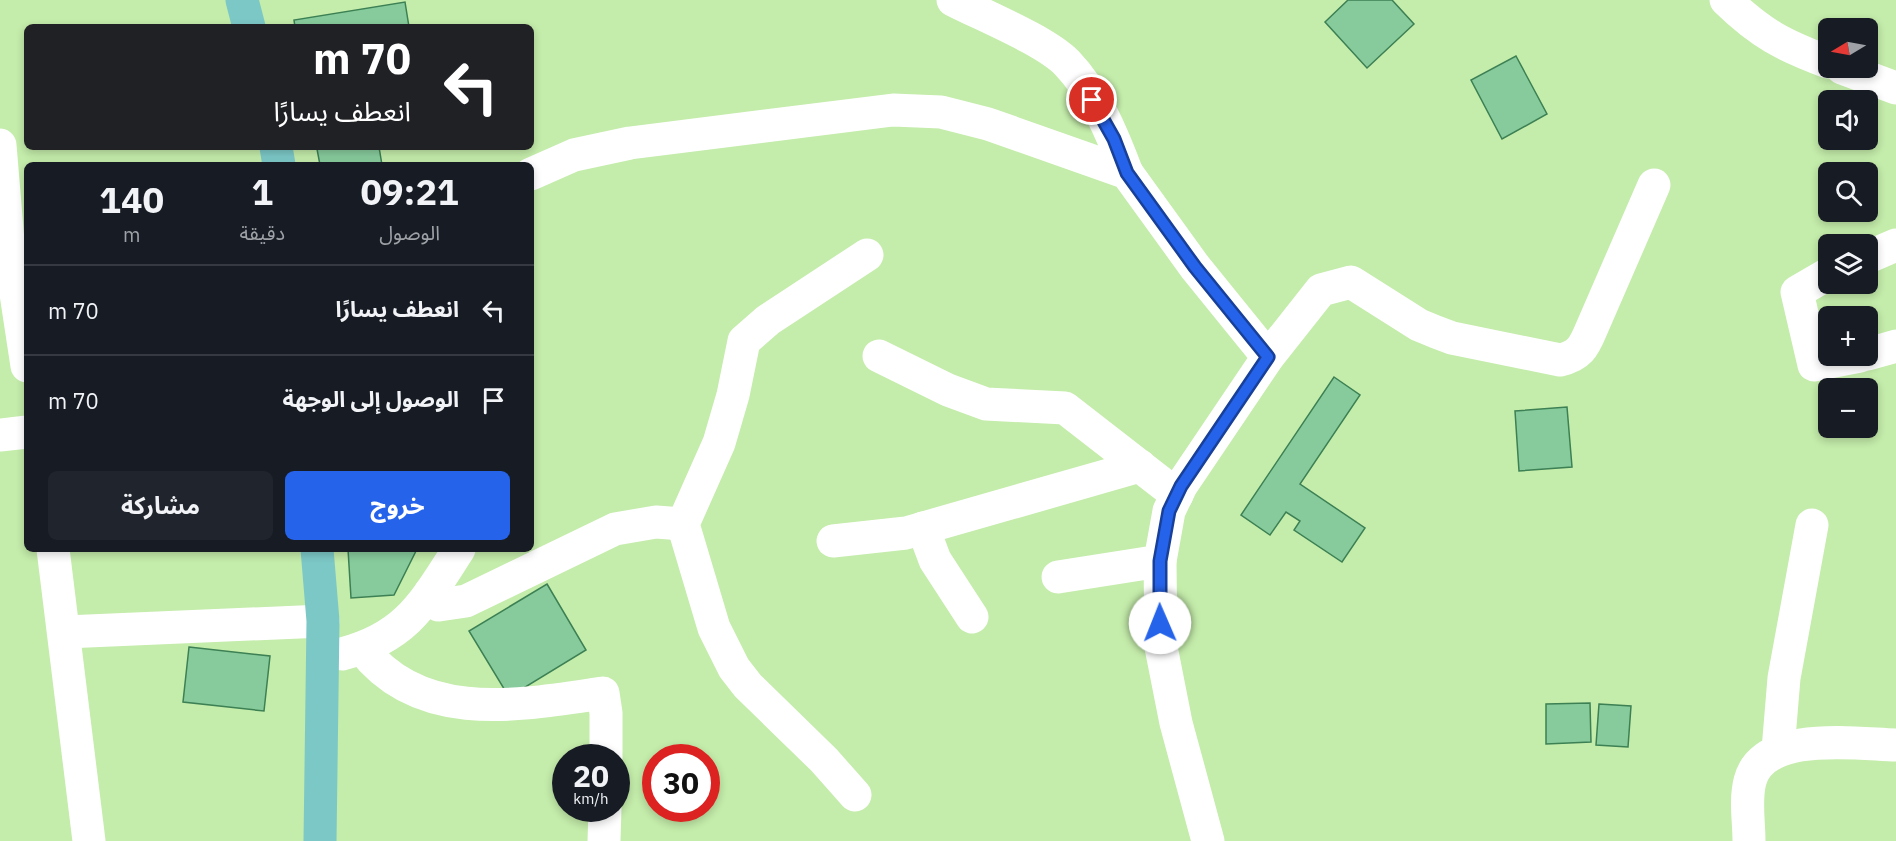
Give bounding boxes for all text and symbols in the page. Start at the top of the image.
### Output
north arrow [1818,18,1878,78]
map controls [1818,18,1878,438]
text: 70 m [313,31,411,86]
icon: left [432,48,510,126]
pin [1066,74,1117,125]
icon: arrive [1075,83,1108,116]
button: sound [1818,90,1878,150]
text: انعطف يسارًا [274,93,411,128]
button: search [1818,162,1878,222]
text: 1 [251,168,273,215]
text: 09:21 [360,168,459,215]
text: 140 [99,176,164,223]
text: دقيقة [240,219,285,246]
text: الوصول [379,219,440,246]
text: m [123,221,141,248]
button: layers [1818,234,1878,294]
text: انعطف يسارًا [336,294,459,323]
icon: left [477,294,510,327]
text: 70 m [48,296,99,325]
button: + [1818,306,1878,366]
button: − [1818,378,1878,438]
text: الوصول إلى الوجهة [282,384,459,413]
icon: arrive [477,384,510,417]
text: 70 m [48,386,99,415]
button: مشاركة [48,471,273,540]
button: خروج [285,471,510,540]
position arrow [1128,591,1192,655]
speed limit sign: 30 [642,744,720,822]
text: 20 [573,756,609,795]
text: km/h [573,789,609,808]

